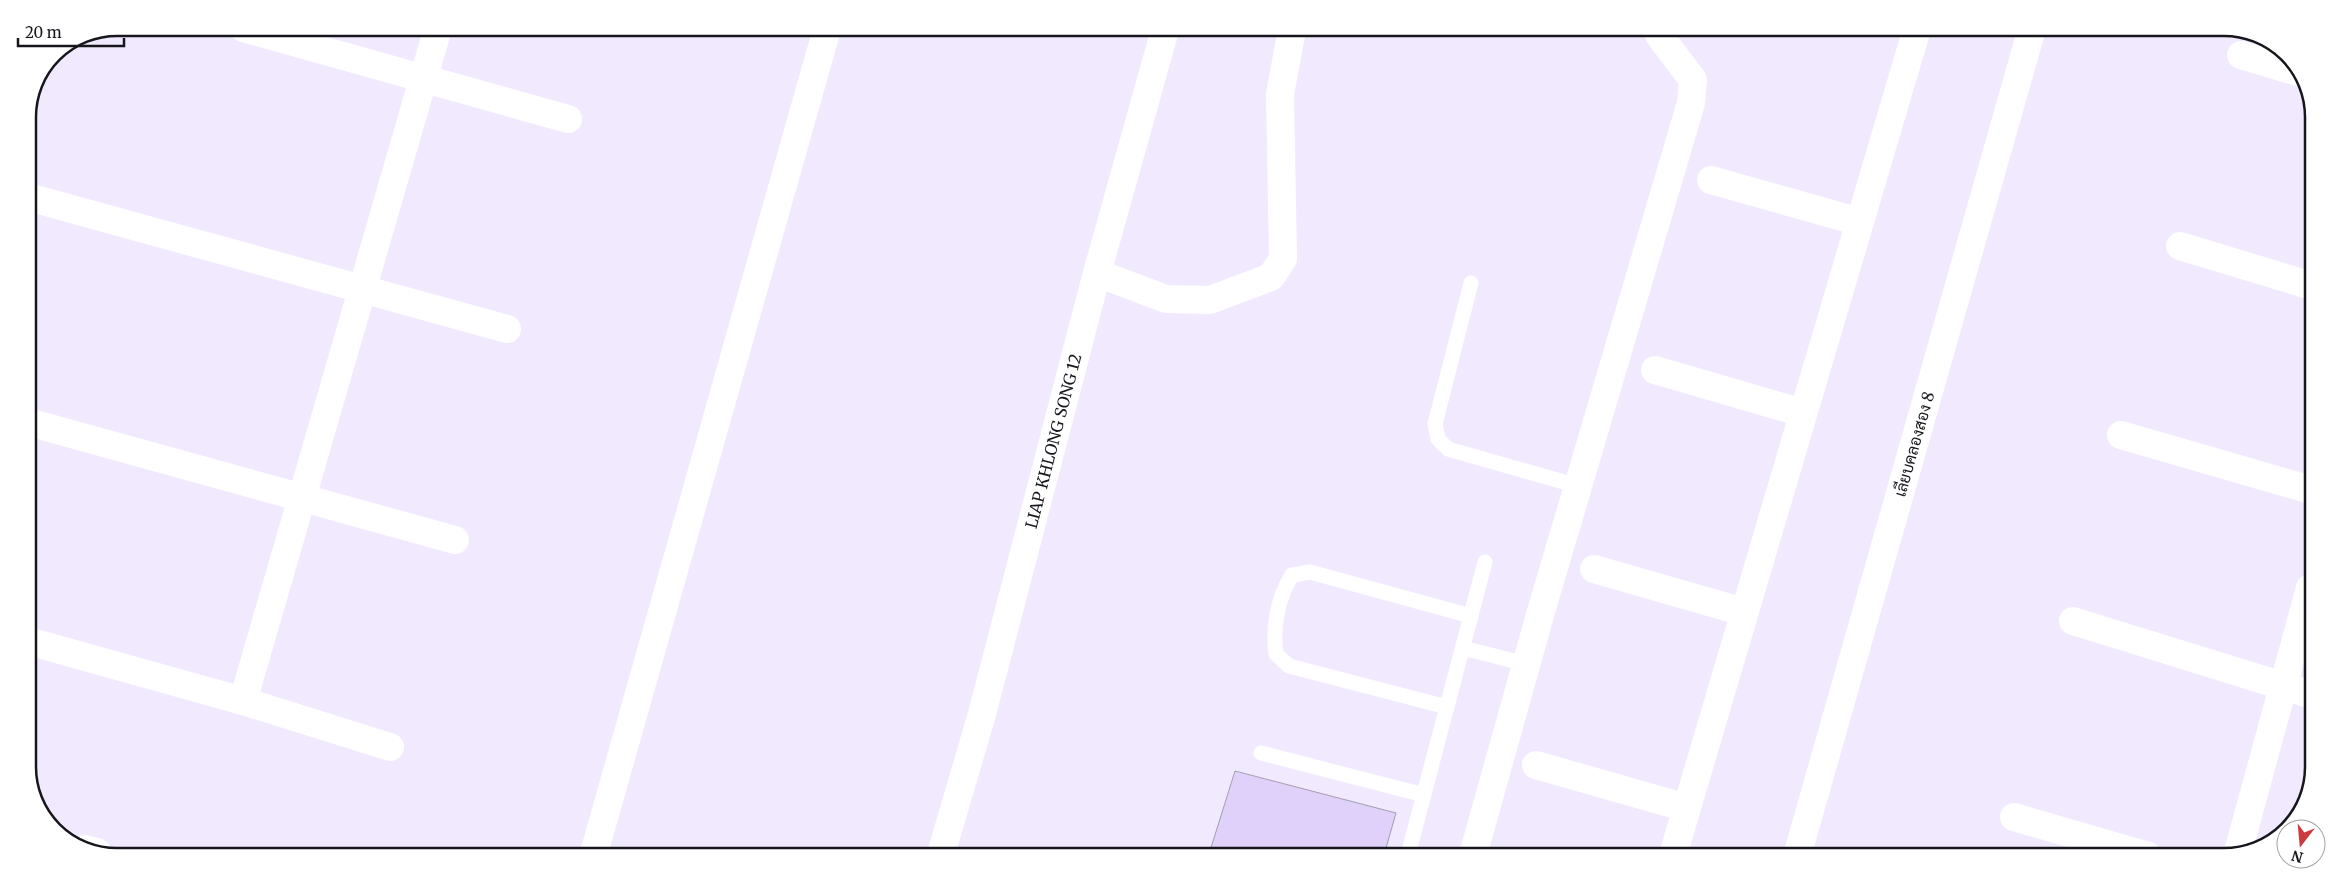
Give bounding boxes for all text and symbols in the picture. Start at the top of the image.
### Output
scale bar [18,15,124,47]
text: 20 m [25,23,62,42]
street label: LIAP KHLONG SONG 12 [1021,351,1086,531]
street label: เลียบคลองสอง 8 [1888,389,1939,499]
north arrow [2276,819,2326,869]
text: N [2290,846,2305,867]

